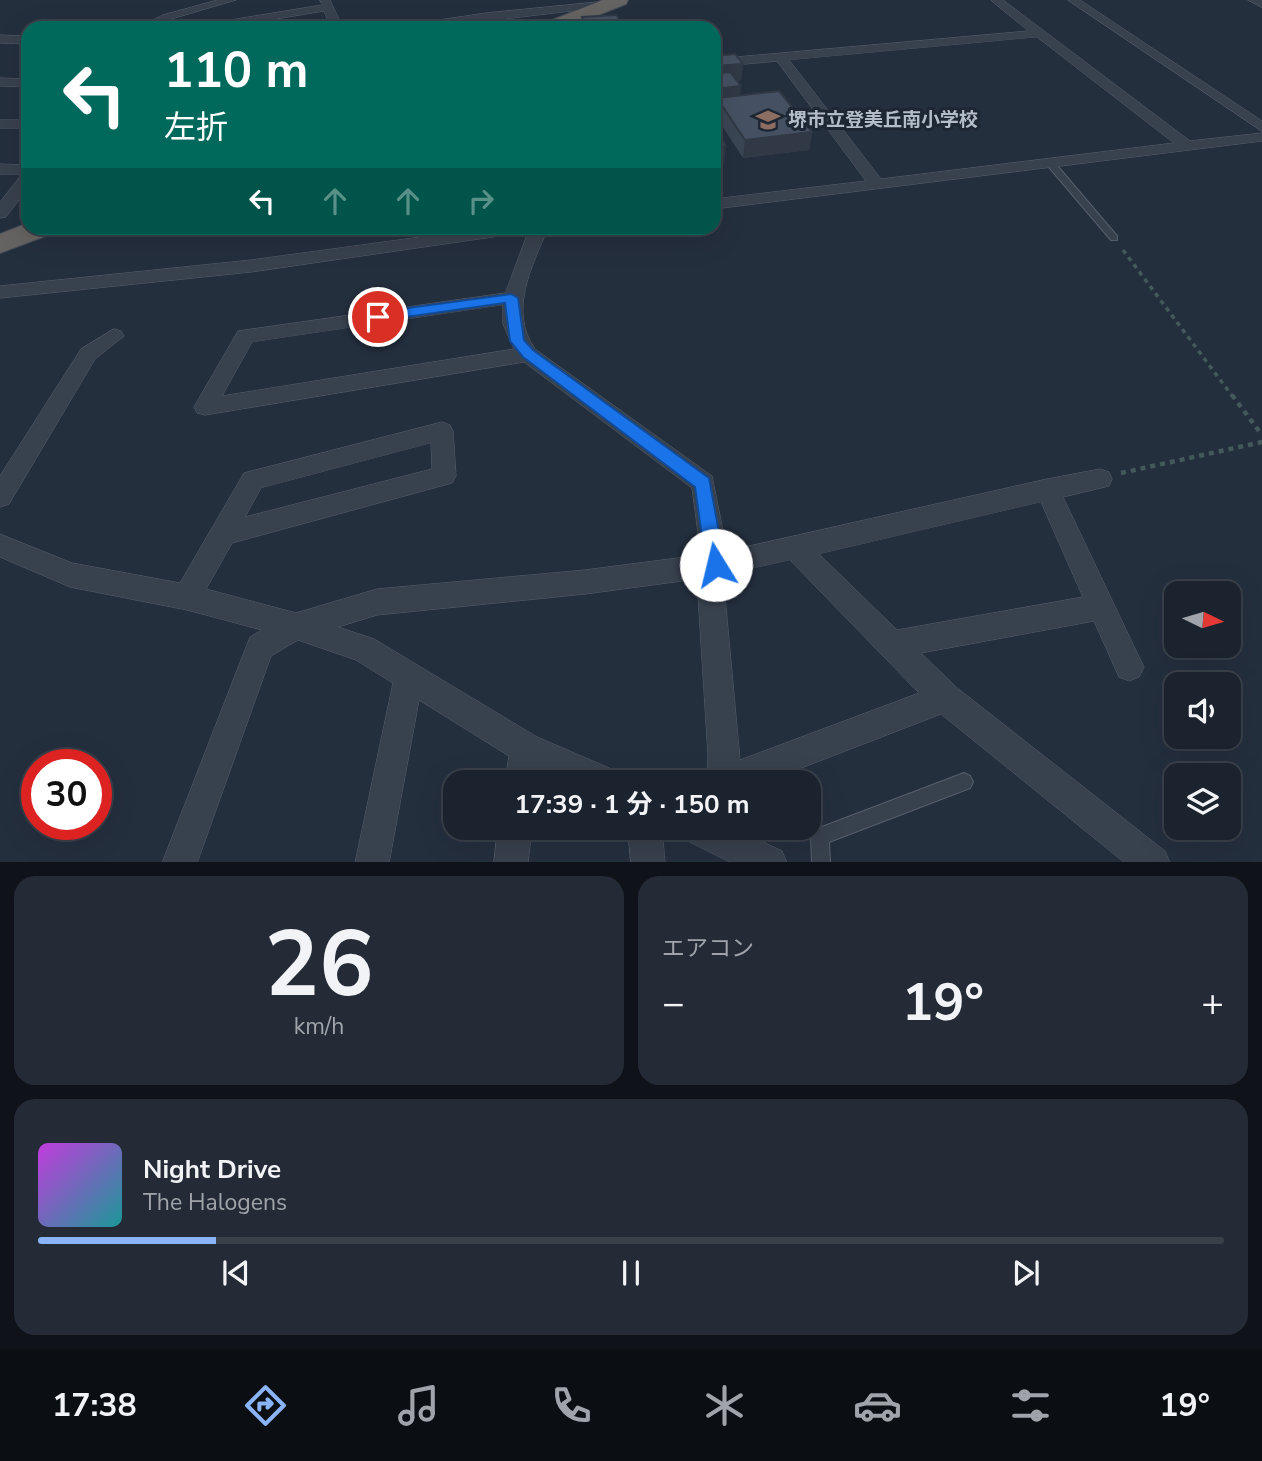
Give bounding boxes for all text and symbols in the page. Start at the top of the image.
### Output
text: 110 m [164,37,308,104]
icon: left [49,49,140,140]
text: 左折 [164,106,228,149]
school or university icon: 堺市立登美丘南小学校 [754,106,782,134]
place label: 堺市立登美丘南小学校 [788,107,978,133]
icon: left [243,182,281,220]
icon: ahead [316,182,354,220]
icon: ahead [389,182,427,220]
icon: right [462,182,500,220]
pin [348,287,408,347]
icon: arrive [359,298,397,336]
position arrow [679,528,753,602]
north arrow [1164,581,1241,658]
map controls [1164,581,1241,840]
button: sound [1164,672,1241,749]
speed limit sign: 30 [21,749,112,840]
button: layers [1164,763,1241,840]
text: 17:39 · 1 分 · 150 m [514,787,750,822]
text: 26 [264,903,374,1027]
text: エアコン [662,933,754,964]
text: 19° [902,967,984,1038]
text: − [662,978,685,1029]
text: + [1201,978,1224,1029]
text: km/h [294,1011,344,1042]
text: Night Drive [143,1152,281,1187]
text: The Halogens [143,1187,287,1218]
icon: previous [217,1254,255,1292]
icon: pause [612,1254,650,1292]
icon: next [1007,1254,1045,1292]
icon: directions [241,1381,290,1430]
icon: music [394,1381,443,1430]
icon: phone [547,1381,596,1430]
icon: climate [700,1381,749,1430]
icon: car [853,1381,902,1430]
icon: filters [1006,1381,1055,1430]
text: 17:38 [52,1384,137,1427]
text: 19° [1159,1384,1210,1427]

